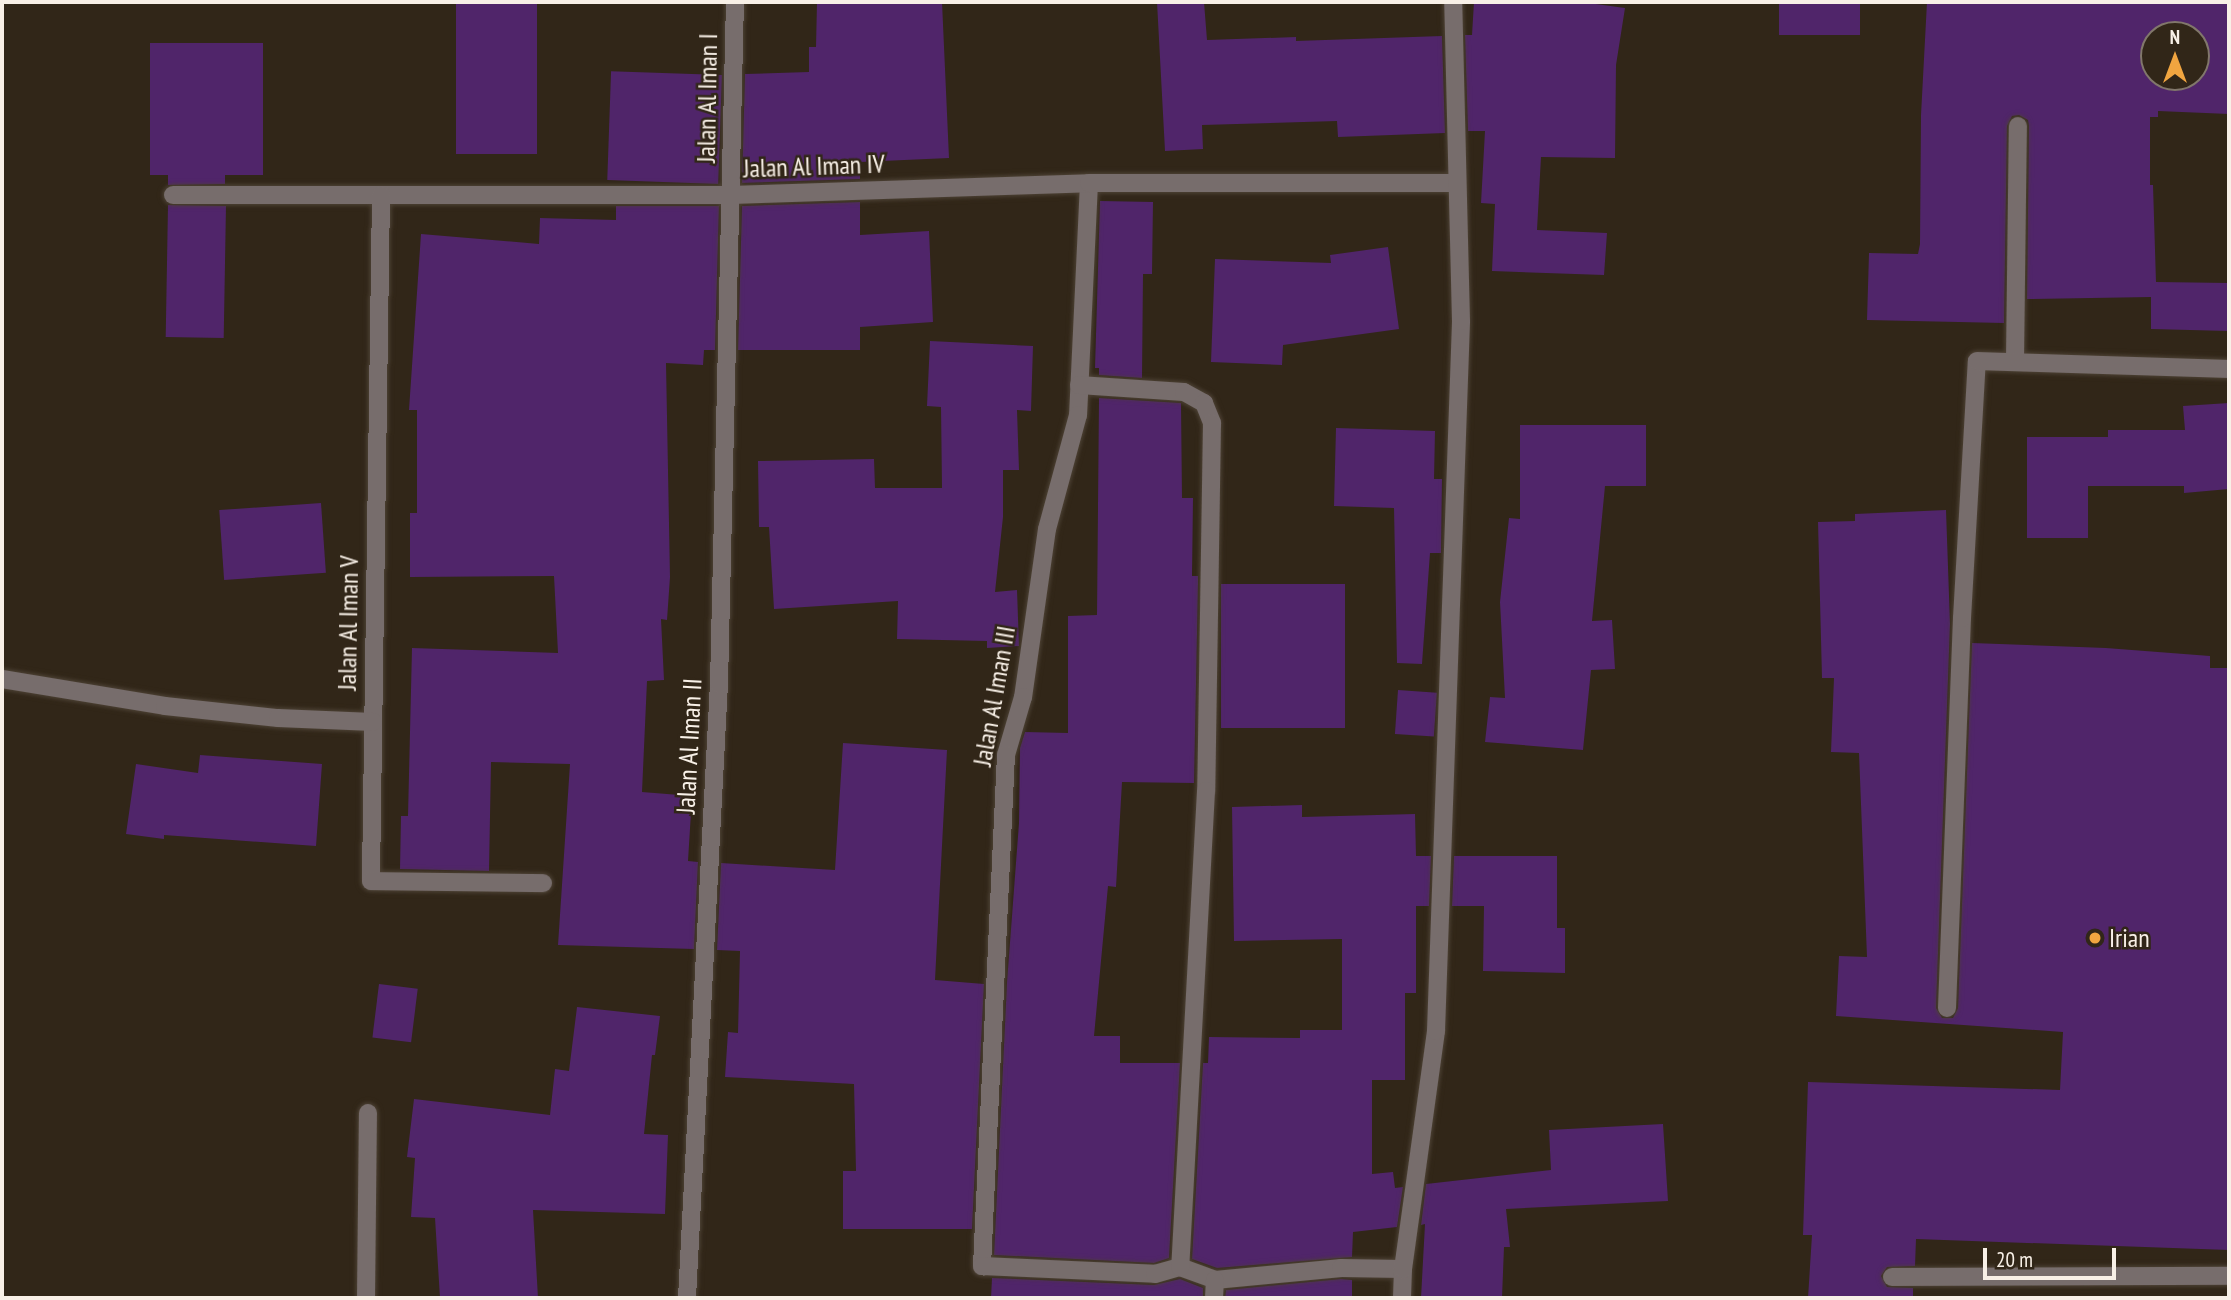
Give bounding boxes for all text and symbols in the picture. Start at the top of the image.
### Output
north arrow [2140,21,2210,91]
text: N [2170,25,2180,49]
street label: Jalan Al Iman I [690,33,724,163]
street label: Jalan Al Iman IV [742,148,886,184]
street label: Jalan Al Iman V [331,555,365,691]
street label: Jalan Al Iman III [966,623,1022,769]
street label: Jalan Al Iman II [670,677,708,815]
place label: Irian [2109,922,2150,954]
marker: Irian [2087,930,2103,946]
scale bar [1986,1234,2119,1278]
text: 20 m [1996,1246,2033,1273]

